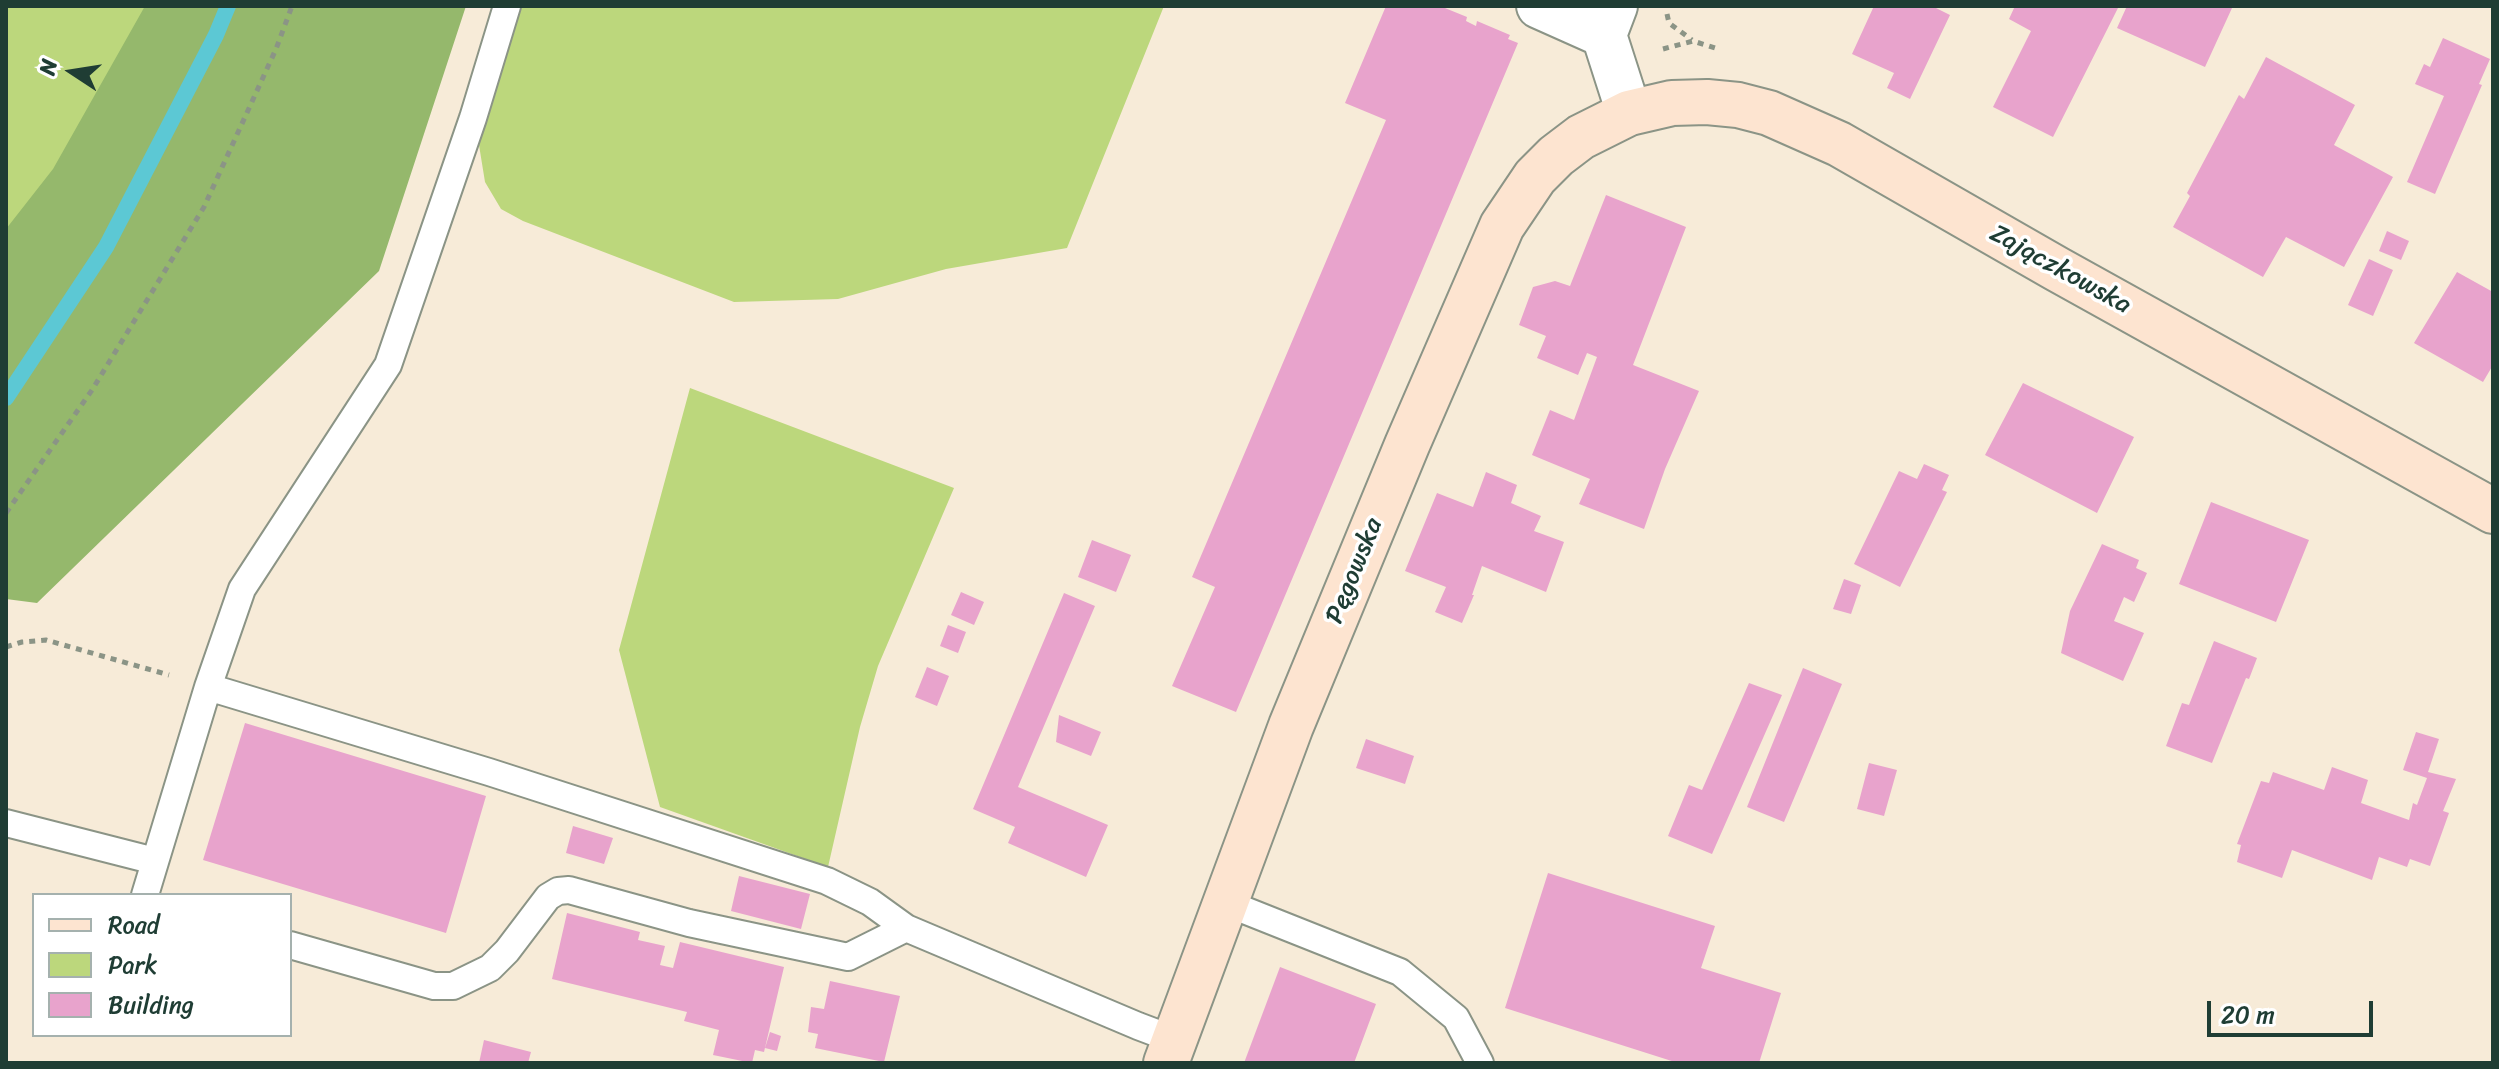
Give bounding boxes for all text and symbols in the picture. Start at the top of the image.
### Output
north arrow [32,32,112,112]
text: N [27,55,69,78]
street label: Zajączkowska [1984,218,2136,322]
street label: Pęgowska [1320,514,1390,628]
legend [32,893,292,1037]
text: Road [108,904,159,946]
text: Park [108,944,157,986]
text: Building [108,984,194,1026]
scale bar [2211,985,2377,1035]
text: 20 m [2221,994,2275,1036]

